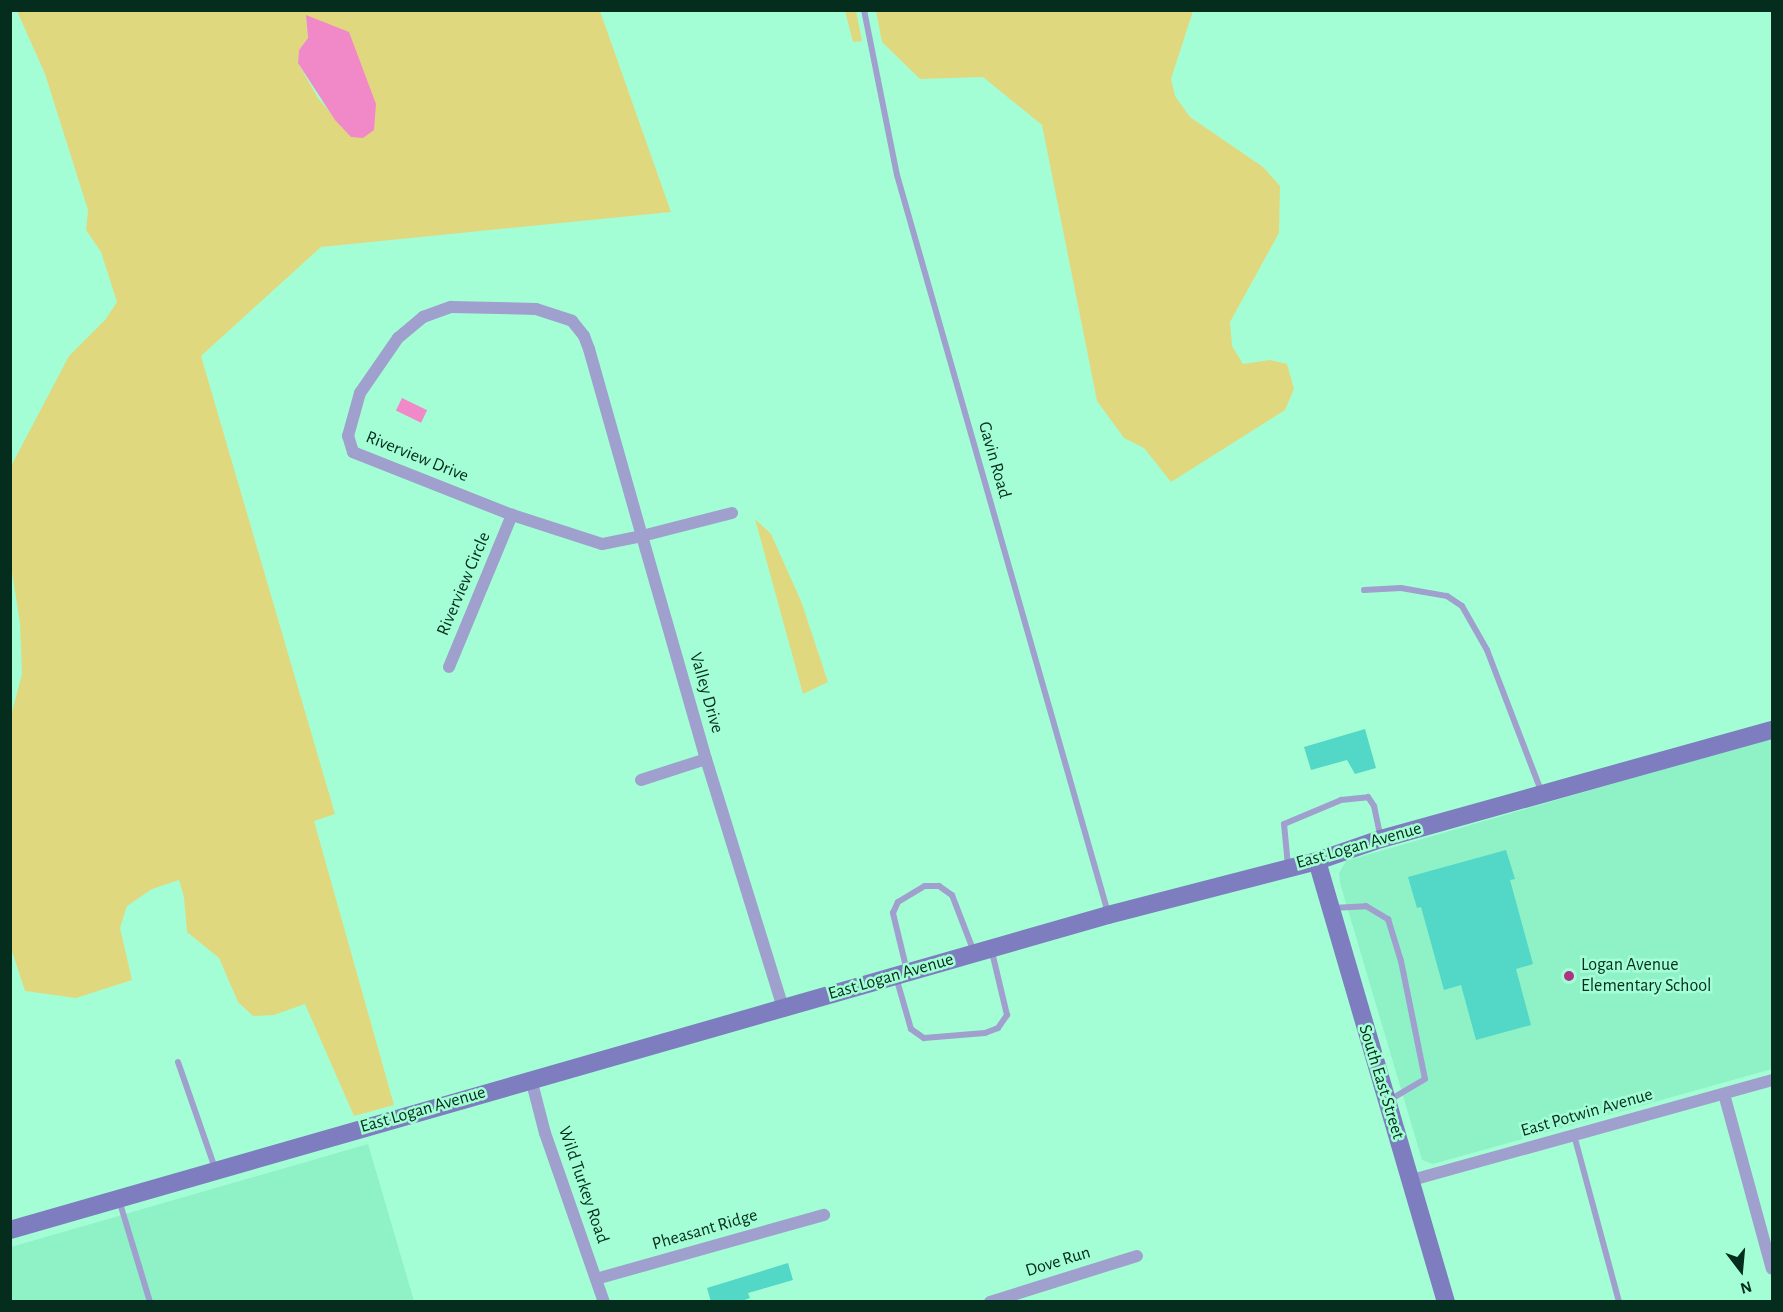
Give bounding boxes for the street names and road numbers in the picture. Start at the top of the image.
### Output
street label: Gavin Road [973,419,1015,501]
street label: Riverview Drive [363,427,471,487]
street label: Riverview Circle [432,529,496,639]
street label: Valley Drive [684,650,728,736]
street label: East Logan Avenue [1294,818,1424,874]
street label: East Logan Avenue [826,949,956,1005]
street label: South East Street [1353,1022,1409,1142]
street label: East Logan Avenue [358,1082,488,1138]
street label: East Potwin Avenue [1518,1084,1656,1142]
street label: Wild Turkey Road [553,1124,613,1246]
street label: Pheasant Ridge [650,1205,760,1255]
street label: Dove Run [1023,1242,1093,1282]

